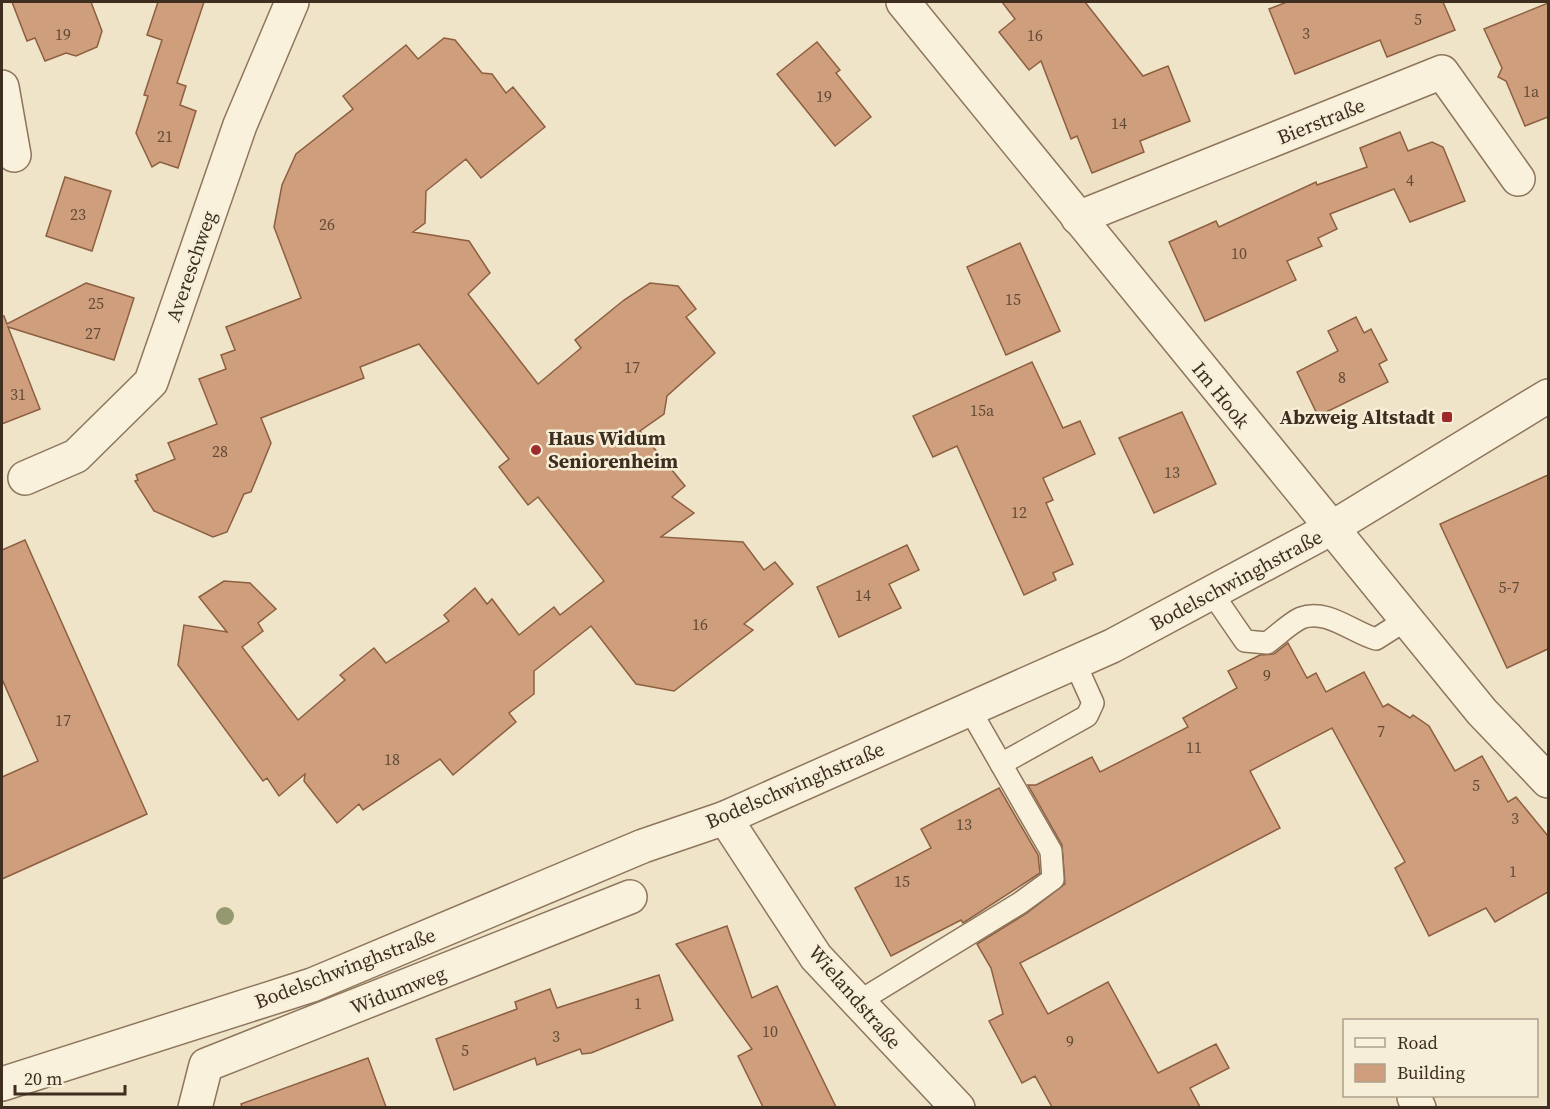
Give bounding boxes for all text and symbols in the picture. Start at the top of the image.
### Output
house number: 5 [1414,8,1422,30]
house number: 3 [1302,22,1310,44]
house number: 19 [55,23,71,45]
house number: 16 [1027,24,1043,46]
house number: 1a [1523,80,1540,102]
house number: 19 [816,85,832,107]
street label: Bierstraße [1273,91,1369,151]
house number: 14 [1111,112,1127,134]
house number: 21 [157,125,173,147]
house number: 4 [1406,169,1414,191]
house number: 23 [70,203,86,225]
street label: Avereschweg [159,207,223,325]
house number: 26 [319,213,335,235]
house number: 10 [1231,242,1247,264]
house number: 15 [1005,288,1021,310]
house number: 25 [88,292,104,314]
house number: 27 [85,322,101,344]
house number: 17 [624,356,640,378]
street label: Im Hook [1186,356,1257,434]
house number: 8 [1338,366,1346,388]
house number: 31 [10,383,26,405]
house number: 15a [970,399,995,421]
place label: Abzweig Altstadt [1280,403,1436,431]
marker: Abzweig Altstadt [1440,410,1454,424]
place label: Haus Widum Seniorenheim [548,424,678,475]
house number: 28 [212,440,228,462]
marker: Haus Widum Seniorenheim [529,443,543,457]
house number: 13 [1164,461,1180,483]
house number: 12 [1011,501,1027,523]
street label: Bodelschwinghstraße [1145,523,1327,637]
house number: 5-7 [1499,576,1520,598]
house number: 14 [855,584,871,606]
house number: 16 [692,613,708,635]
house number: 9 [1263,664,1271,686]
house number: 17 [55,709,71,731]
house number: 7 [1377,720,1385,742]
street label: Bodelschwinghstraße [701,735,889,835]
house number: 11 [1186,736,1202,758]
house number: 18 [384,748,400,770]
house number: 5 [1472,774,1480,796]
house number: 3 [1511,807,1519,829]
house number: 13 [956,813,972,835]
house number: 1 [1509,860,1517,882]
house number: 15 [894,870,910,892]
street label: Bodelschwinghstraße [251,921,439,1015]
street label: Wielandstraße [802,939,908,1055]
street label: Widumweg [346,959,450,1021]
house number: 1 [634,992,642,1014]
legend [1343,1019,1538,1097]
house number: 10 [762,1020,778,1042]
house number: 3 [552,1025,560,1047]
house number: 9 [1066,1030,1074,1052]
text: Road [1397,1030,1438,1055]
house number: 5 [461,1039,469,1061]
scale bar [15,1058,124,1096]
text: Building [1397,1060,1465,1085]
text: 20 m [24,1066,62,1091]

